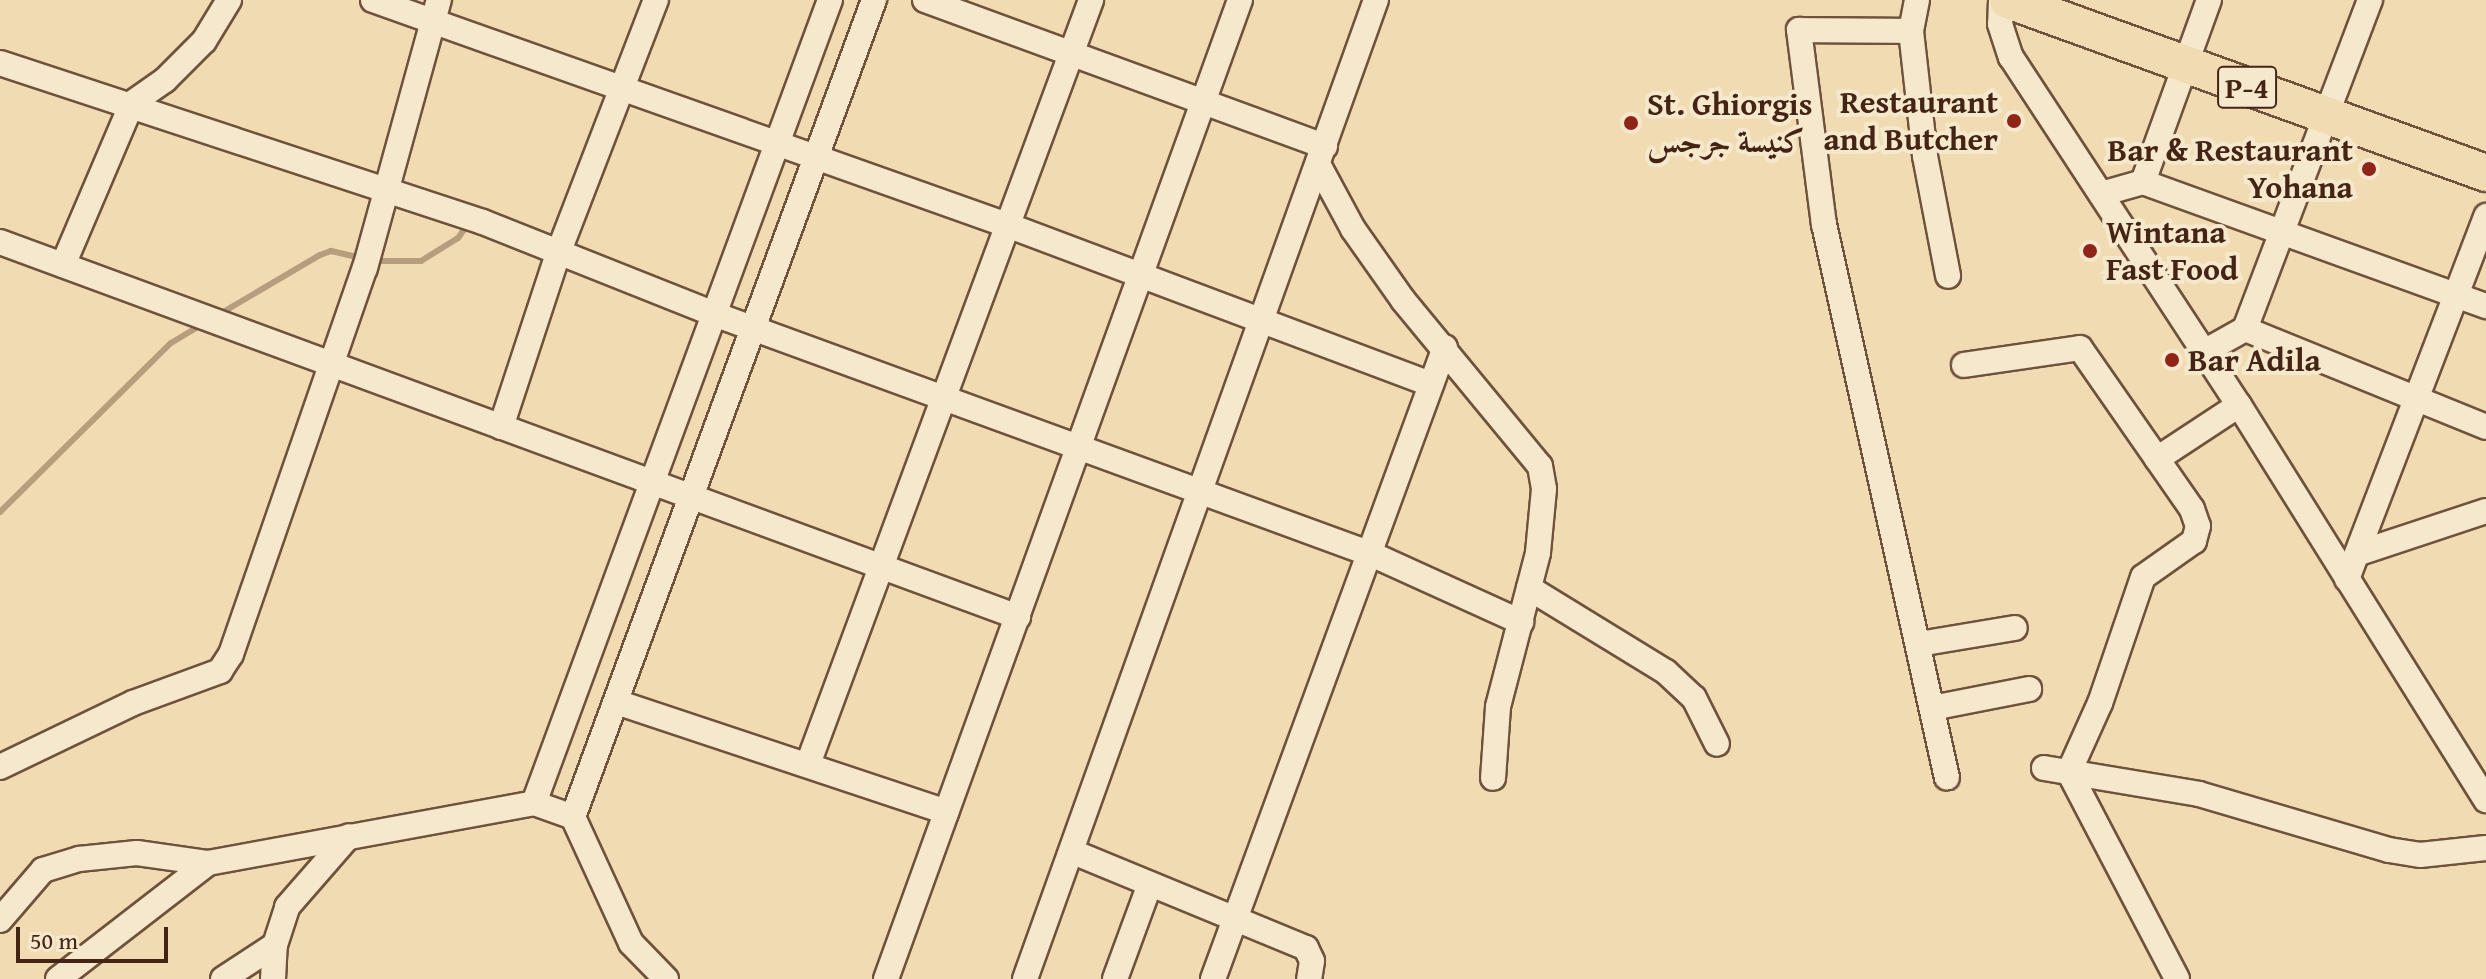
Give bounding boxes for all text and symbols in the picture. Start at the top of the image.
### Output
road number: P-4 [2217,61,2277,113]
place label: Restaurant and Butcher [1823,84,1998,159]
place label: St. Ghiorgis كنيسة جرجس [1647,86,1813,161]
marker: Restaurant and Butcher [2005,112,2023,130]
marker: St. Ghiorgis كنيسة جرجس [1622,114,1640,132]
place label: Bar & Restaurant Yohana [2108,132,2353,207]
marker: Bar & Restaurant Yohana [2360,160,2378,178]
place label: Wintana Fast Food [2106,214,2238,289]
marker: Wintana Fast Food [2081,242,2099,260]
place label: Bar Adila [2188,341,2321,379]
marker: Bar Adila [2163,351,2181,369]
scale bar [20,911,172,961]
text: 50 m [30,923,78,958]

